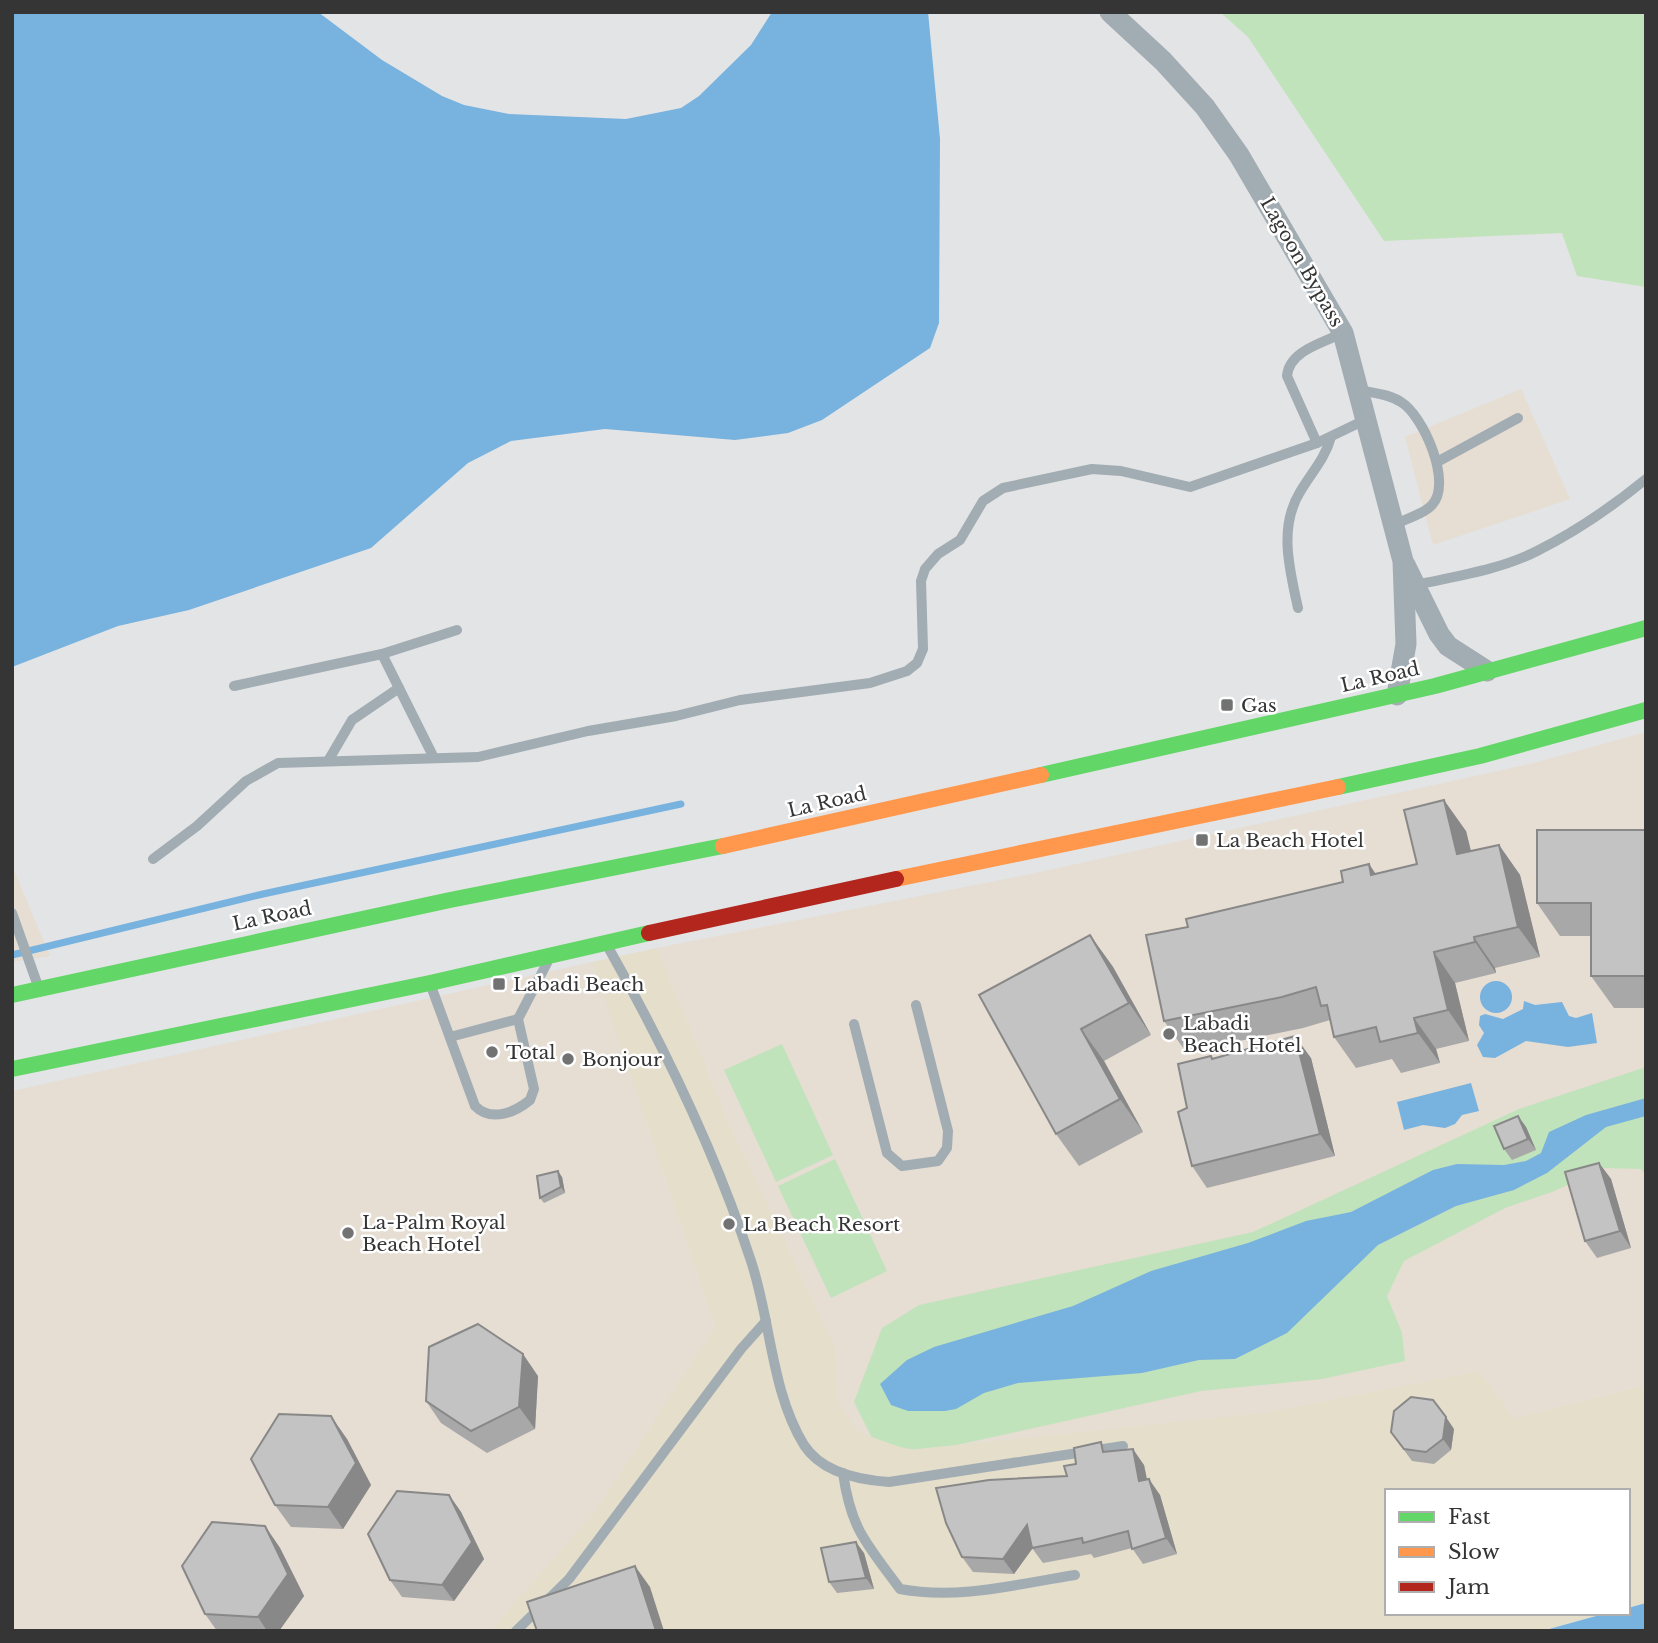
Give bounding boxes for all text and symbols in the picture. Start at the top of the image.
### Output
street label: Lagoon Bypass [1256,193,1348,331]
street label: La Road [1338,657,1422,697]
place label: Gas [1241,694,1277,717]
marker: Gas [1219,697,1235,713]
street label: La Road [785,782,869,822]
place label: La Beach Hotel [1216,829,1364,852]
marker: La Beach Hotel [1194,832,1210,848]
street label: La Road [230,896,314,936]
place label: Labadi Beach [513,973,644,996]
marker: Labadi Beach [491,976,507,992]
place label: Labadi Beach Hotel [1183,1012,1301,1057]
marker: Labadi Beach Hotel [1161,1026,1177,1042]
place label: Total [506,1041,555,1064]
marker: Total [484,1044,500,1060]
place label: Bonjour [582,1048,662,1071]
marker: Bonjour [560,1051,576,1067]
place label: La-Palm Royal Beach Hotel [362,1211,506,1256]
place label: La Beach Resort [743,1213,901,1236]
marker: La Beach Resort [721,1216,737,1232]
marker: La-Palm Royal Beach Hotel [340,1225,356,1241]
legend [1385,1489,1630,1615]
text: Fast [1448,1504,1490,1530]
text: Slow [1448,1539,1500,1565]
text: Jam [1445,1574,1490,1600]

